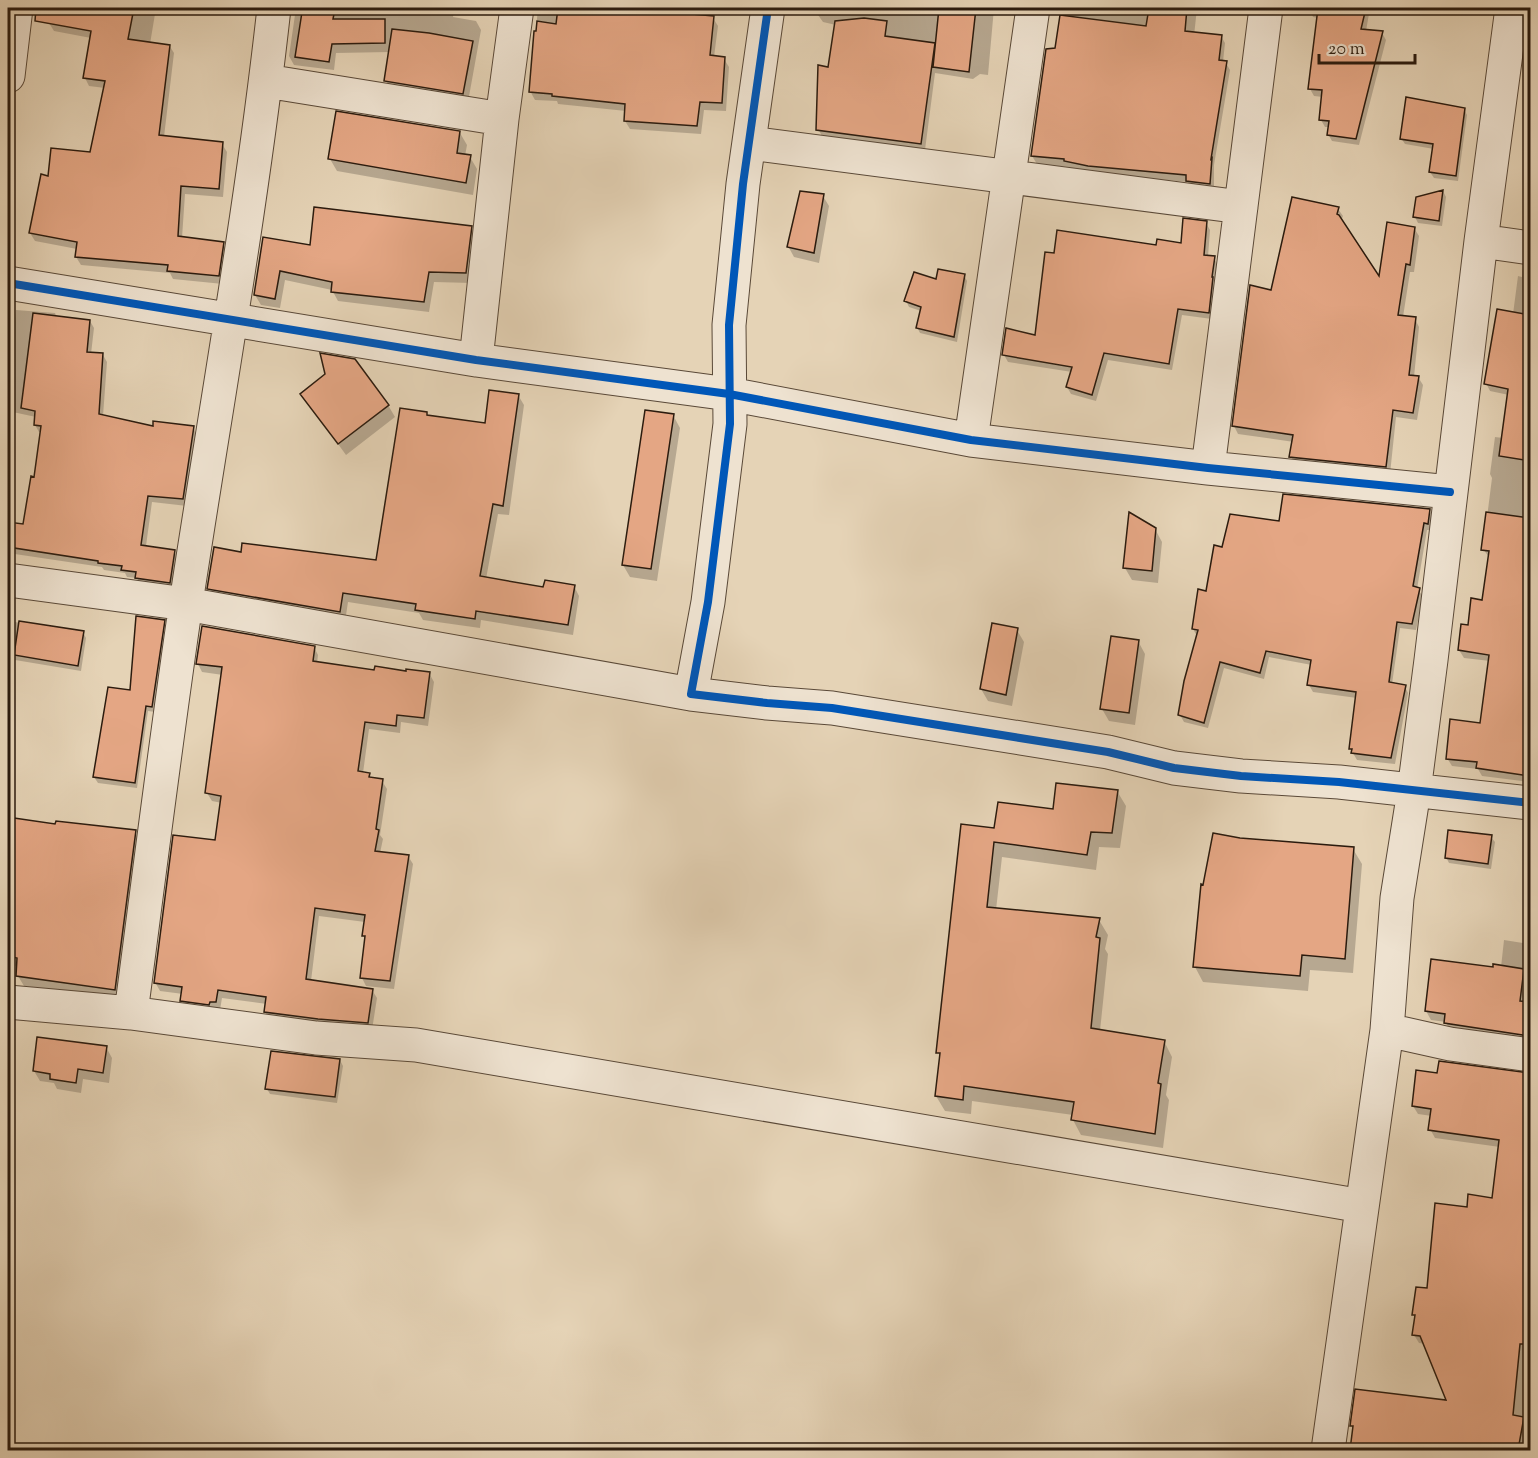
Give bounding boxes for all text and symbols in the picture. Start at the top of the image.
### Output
scale bar [1319,27,1415,65]
text: 20 m [1328,37,1365,63]

